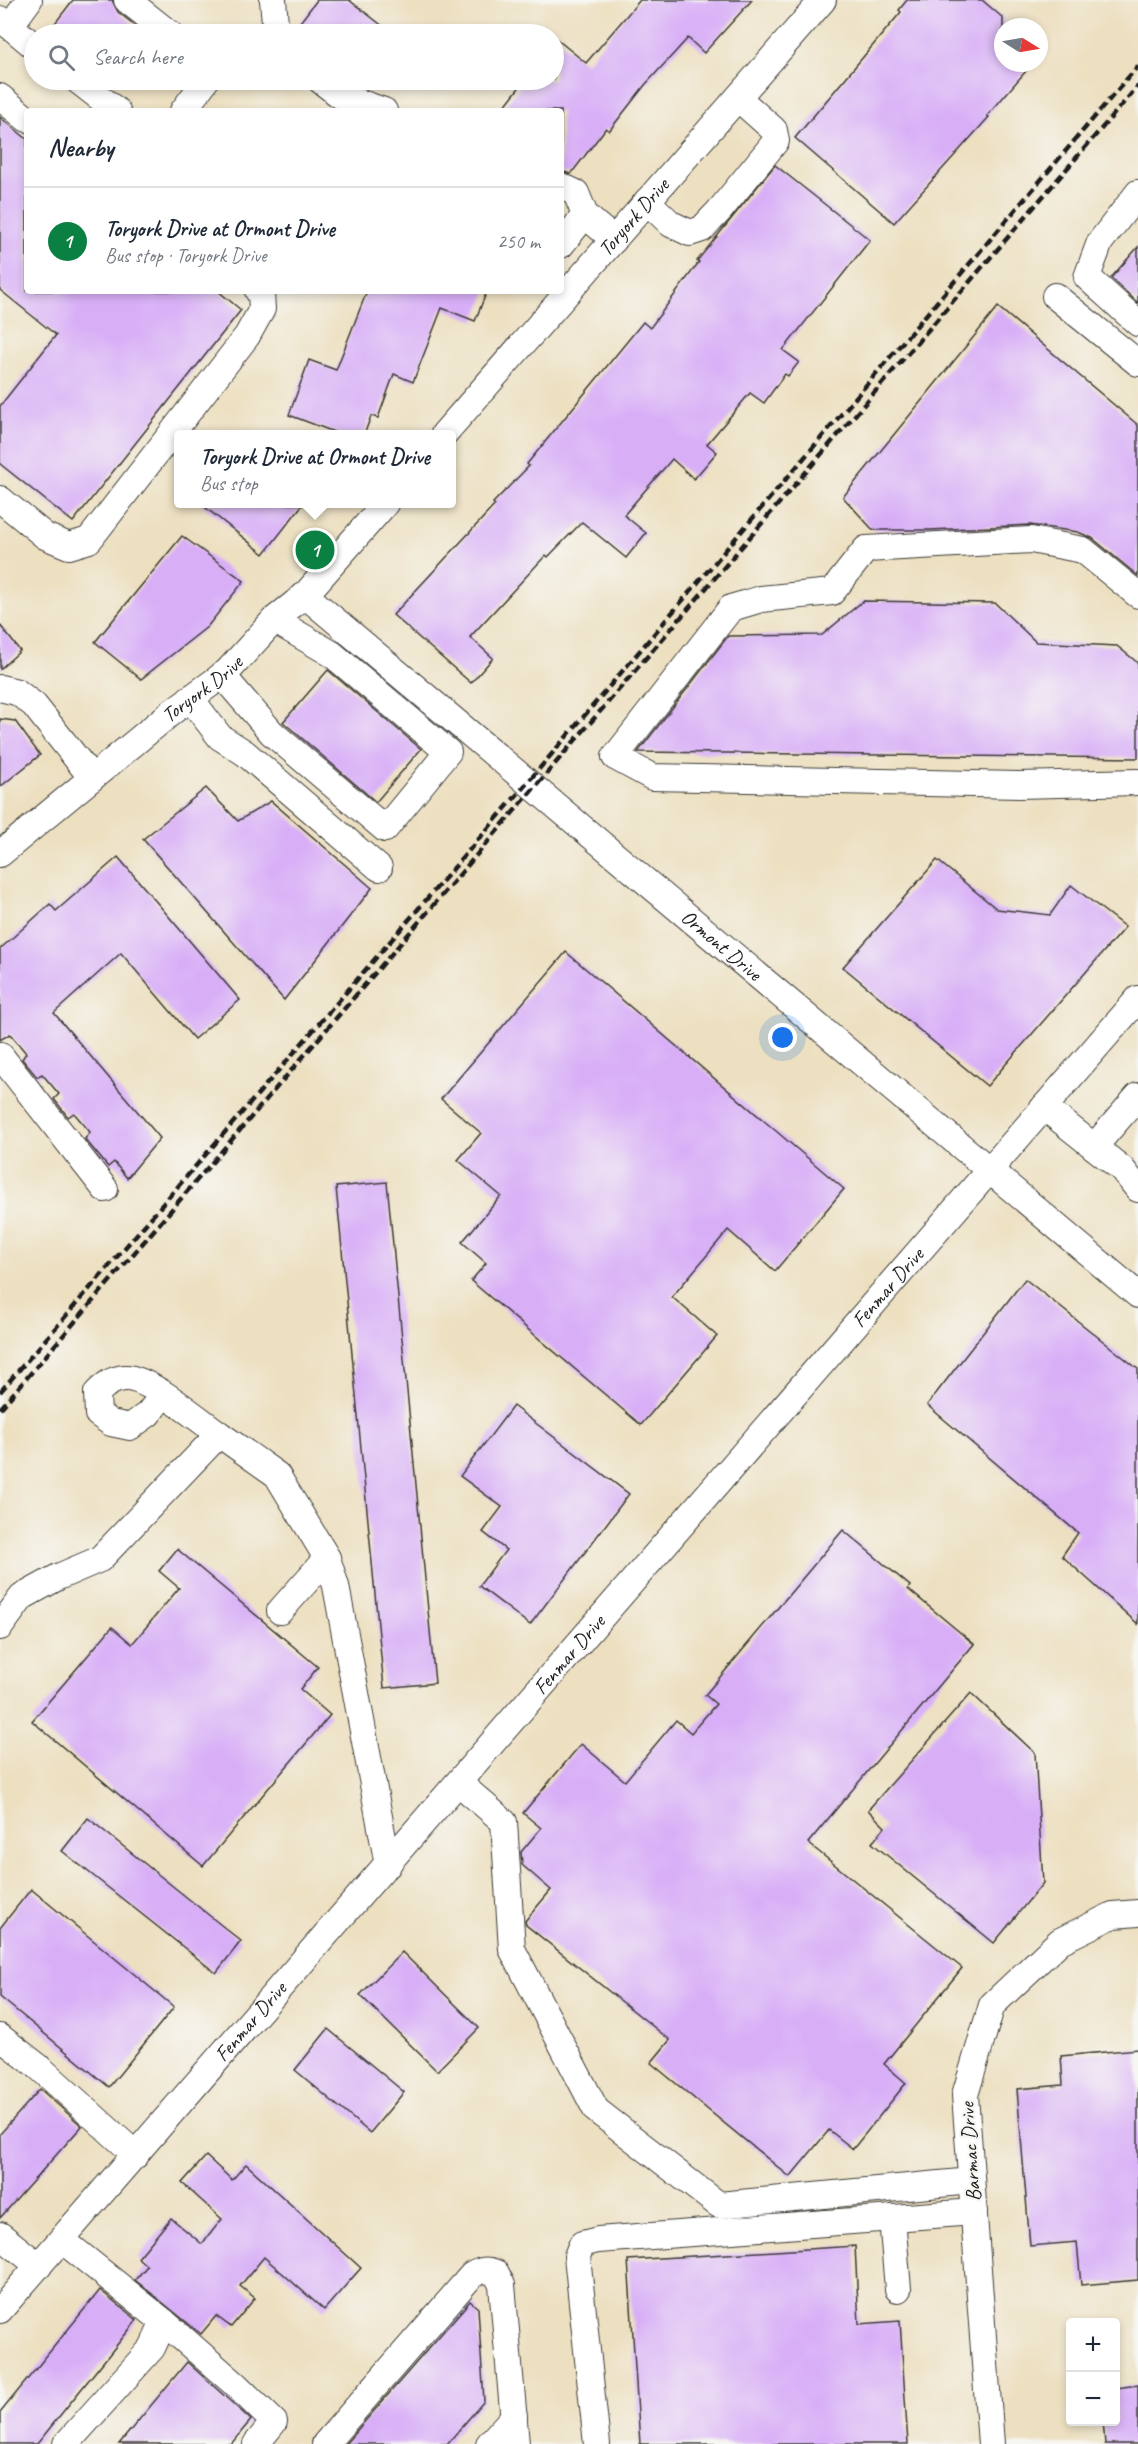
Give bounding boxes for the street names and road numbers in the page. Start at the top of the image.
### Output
street label: Toryork Drive [592,171,676,261]
street label: Toryork Drive [156,649,250,728]
street label: Ormont Drive [676,904,768,987]
street label: Fenmar Drive [846,1241,931,1333]
street label: Fenmar Drive [527,1608,612,1700]
street label: Fenmar Drive [209,1975,293,2067]
street label: Barmac Drive [953,2099,986,2203]

